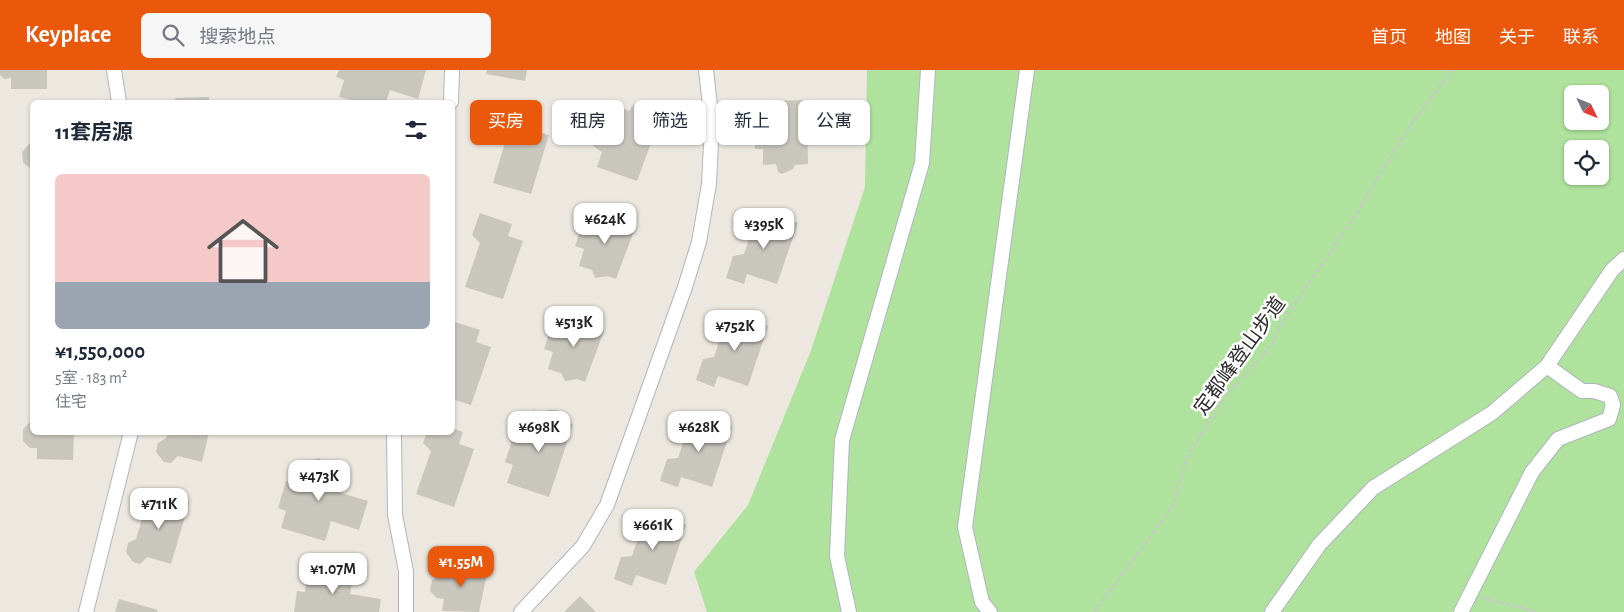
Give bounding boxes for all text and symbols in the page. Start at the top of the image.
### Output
search box [141,13,491,58]
icon: search [159,21,187,49]
text: Keyplace [25,23,111,47]
text: 搜索地点 [199,28,275,47]
text: 首页 [1371,29,1407,47]
text: 地图 [1435,29,1471,47]
text: 关于 [1499,29,1535,47]
text: 联系 [1563,29,1599,47]
north arrow [1564,85,1609,130]
map controls [1564,85,1609,185]
chip: 买房 [470,100,542,145]
chip: 租房 [552,100,624,145]
chip: 筛选 [634,100,706,145]
chip: 新上 [716,100,788,145]
chip: 公寓 [798,100,870,145]
icon: filters [402,116,430,144]
text: 11套房源 [55,122,133,143]
button: locate [1564,140,1609,185]
pin: ¥624K [570,202,640,245]
icon: home [198,206,288,296]
pin: ¥395K [729,208,799,250]
text: ¥624K [584,211,626,227]
text: ¥395K [744,216,784,232]
street label: 定都峰登山步道 [1189,292,1289,419]
pin: ¥513K [539,306,609,348]
pin: ¥752K [700,310,770,352]
text: ¥513K [555,314,593,330]
text: ¥752K [715,318,755,334]
text: ¥1,550,000 [55,341,145,362]
text: 5室 · 183 m² [55,370,127,386]
text: 住宅 [55,394,87,410]
pin: ¥698K [504,410,574,453]
pin: ¥628K [664,410,734,453]
text: ¥698K [518,419,560,435]
text: ¥628K [679,419,719,435]
pin: ¥473K [284,460,354,502]
text: ¥473K [299,468,339,484]
pin: ¥711K [124,488,194,530]
text: ¥711K [141,496,177,512]
pin: ¥661K [618,508,688,551]
text: ¥661K [634,517,672,533]
pin: ¥1.55M [420,546,502,588]
pin: ¥1.07M [292,552,374,595]
text: ¥1.55M [439,554,483,570]
text: ¥1.07M [310,561,356,577]

